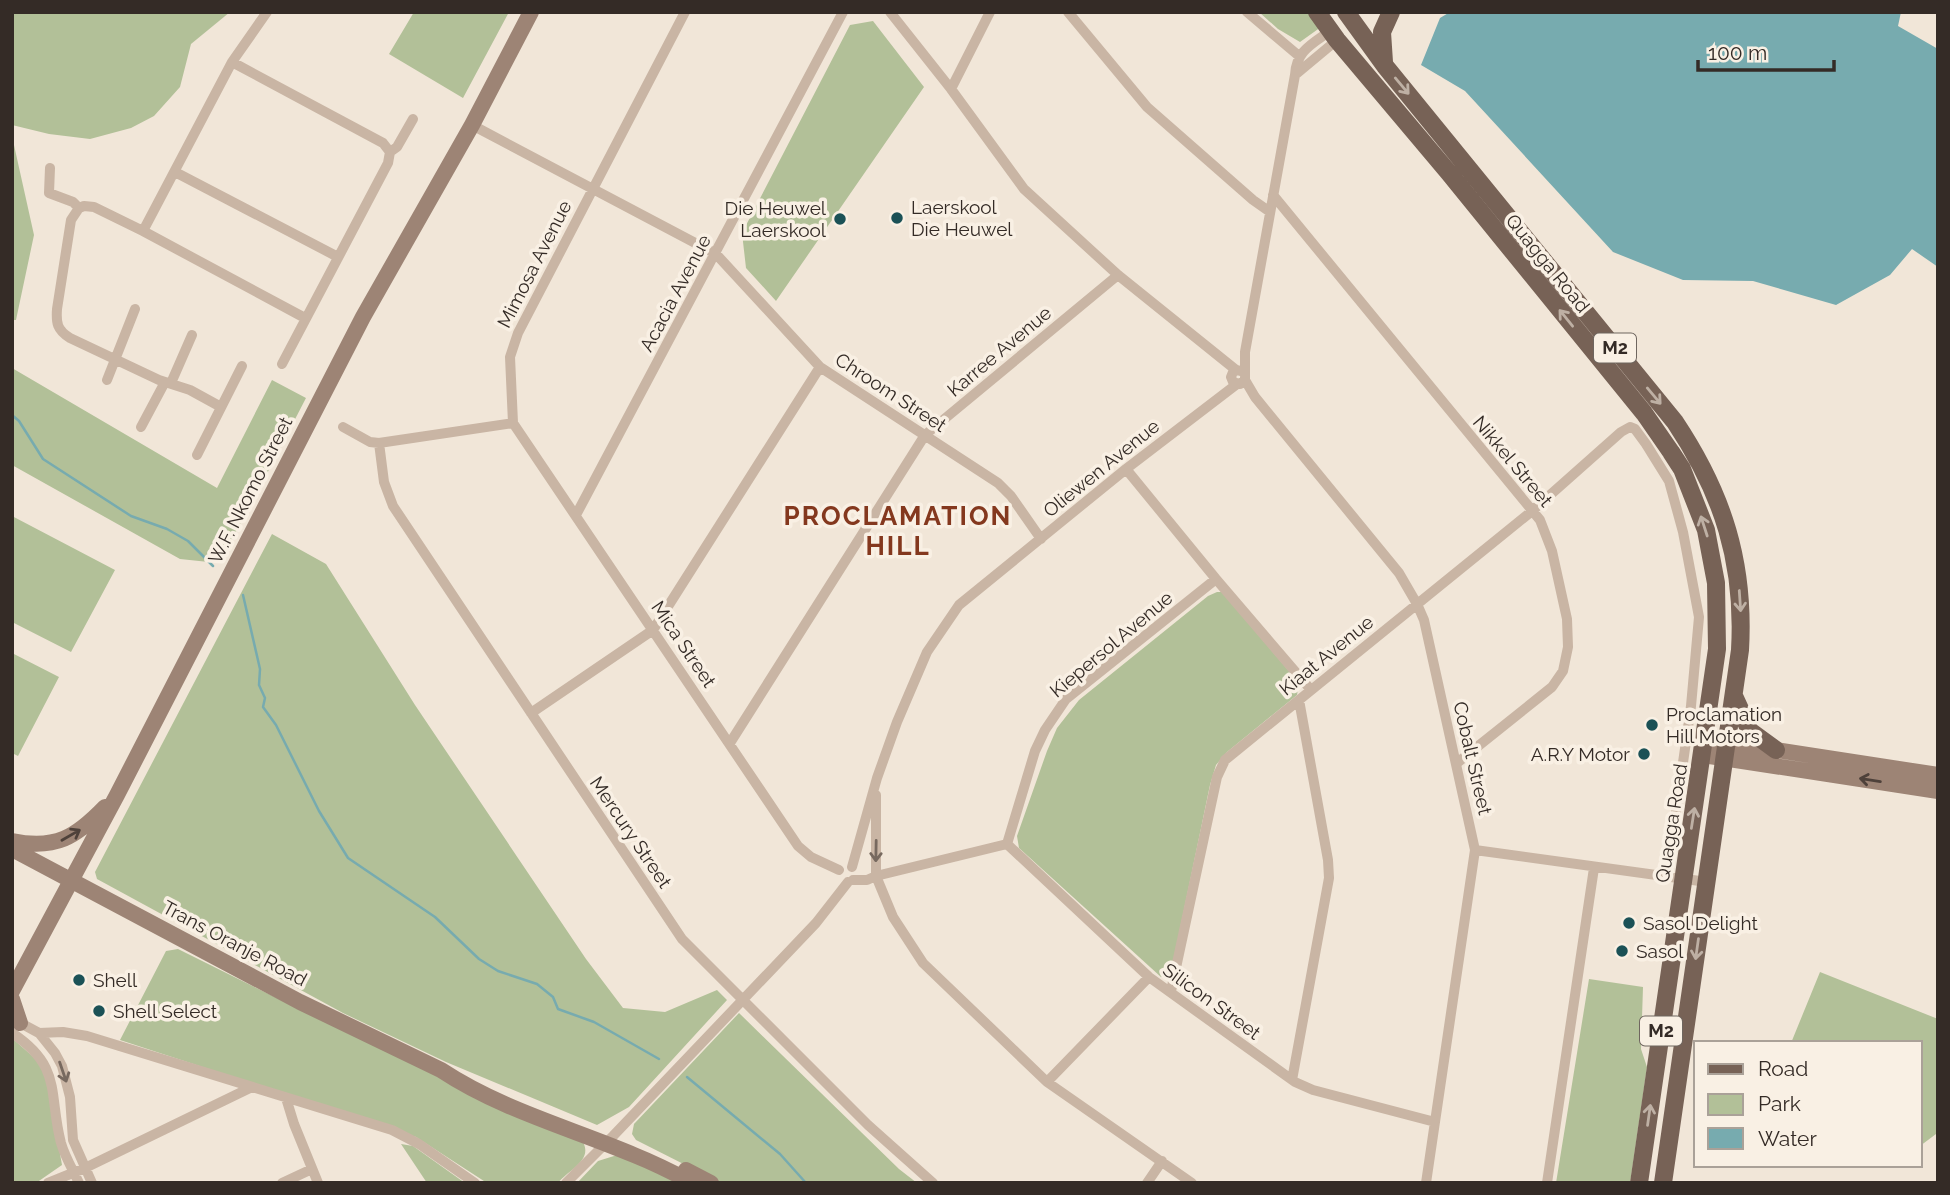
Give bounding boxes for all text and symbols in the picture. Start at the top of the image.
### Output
scale bar [1698,28,1834,72]
text: 100 m [1708,40,1767,65]
one-way arrow [1394,77,1410,95]
place label: Laerskool Die Heuwel [911,196,1013,240]
street label: Mimosa Avenue [492,197,576,331]
place label: Die Heuwel Laerskool [725,197,827,241]
street label: Quagga Road [1502,209,1594,317]
marker: Laerskool Die Heuwel [889,210,905,226]
marker: Die Heuwel Laerskool [832,211,848,227]
street label: Acacia Avenue [635,231,715,355]
street label: Karree Avenue [943,301,1055,401]
one-way arrow [1558,309,1574,327]
road number: M2 [1594,334,1636,362]
street label: Chroom Street [831,348,951,436]
one-way arrow [1646,386,1662,404]
street label: Nikkel Street [1469,411,1558,511]
street label: W.F. Nkomo Street [203,412,297,567]
street label: Oliewen Avenue [1039,415,1163,521]
district label: PROCLAMATION HILL [784,501,1012,561]
one-way arrow [1697,515,1710,537]
street label: Kiepersol Avenue [1045,586,1177,702]
one-way arrow [1734,590,1747,612]
street label: Mica Street [647,597,721,692]
street label: Kiaat Avenue [1275,610,1377,700]
street label: Cobalt Street [1449,699,1497,817]
place label: Proclamation Hill Motors [1666,703,1782,747]
marker: Proclamation Hill Motors [1644,717,1660,733]
place label: A.R.Y Motor [1531,743,1630,765]
marker: A.R.Y Motor [1636,746,1652,762]
street label: Quagga Road [1651,762,1691,884]
street label: Mercury Street [586,772,677,892]
one-way arrow [1859,774,1882,787]
one-way arrow [1687,807,1700,830]
one-way arrow [61,828,81,842]
one-way arrow [869,839,883,862]
street label: Trans Oranje Road [159,896,311,990]
place label: Sasol Delight [1643,912,1759,934]
marker: Sasol Delight [1621,915,1637,931]
one-way arrow [1690,938,1703,960]
place label: Sasol [1636,940,1684,962]
marker: Sasol [1614,943,1630,959]
street label: Silicon Street [1159,958,1266,1044]
place label: Shell [93,969,138,991]
marker: Shell [71,972,87,988]
place label: Shell Select [113,1000,218,1022]
marker: Shell Select [91,1003,107,1019]
road number: M2 [1640,1016,1682,1046]
legend [1694,1041,1922,1167]
text: Road [1758,1056,1808,1081]
one-way arrow [58,1061,70,1083]
text: Park [1758,1091,1801,1116]
one-way arrow [1643,1104,1656,1127]
text: Water [1758,1126,1817,1151]

